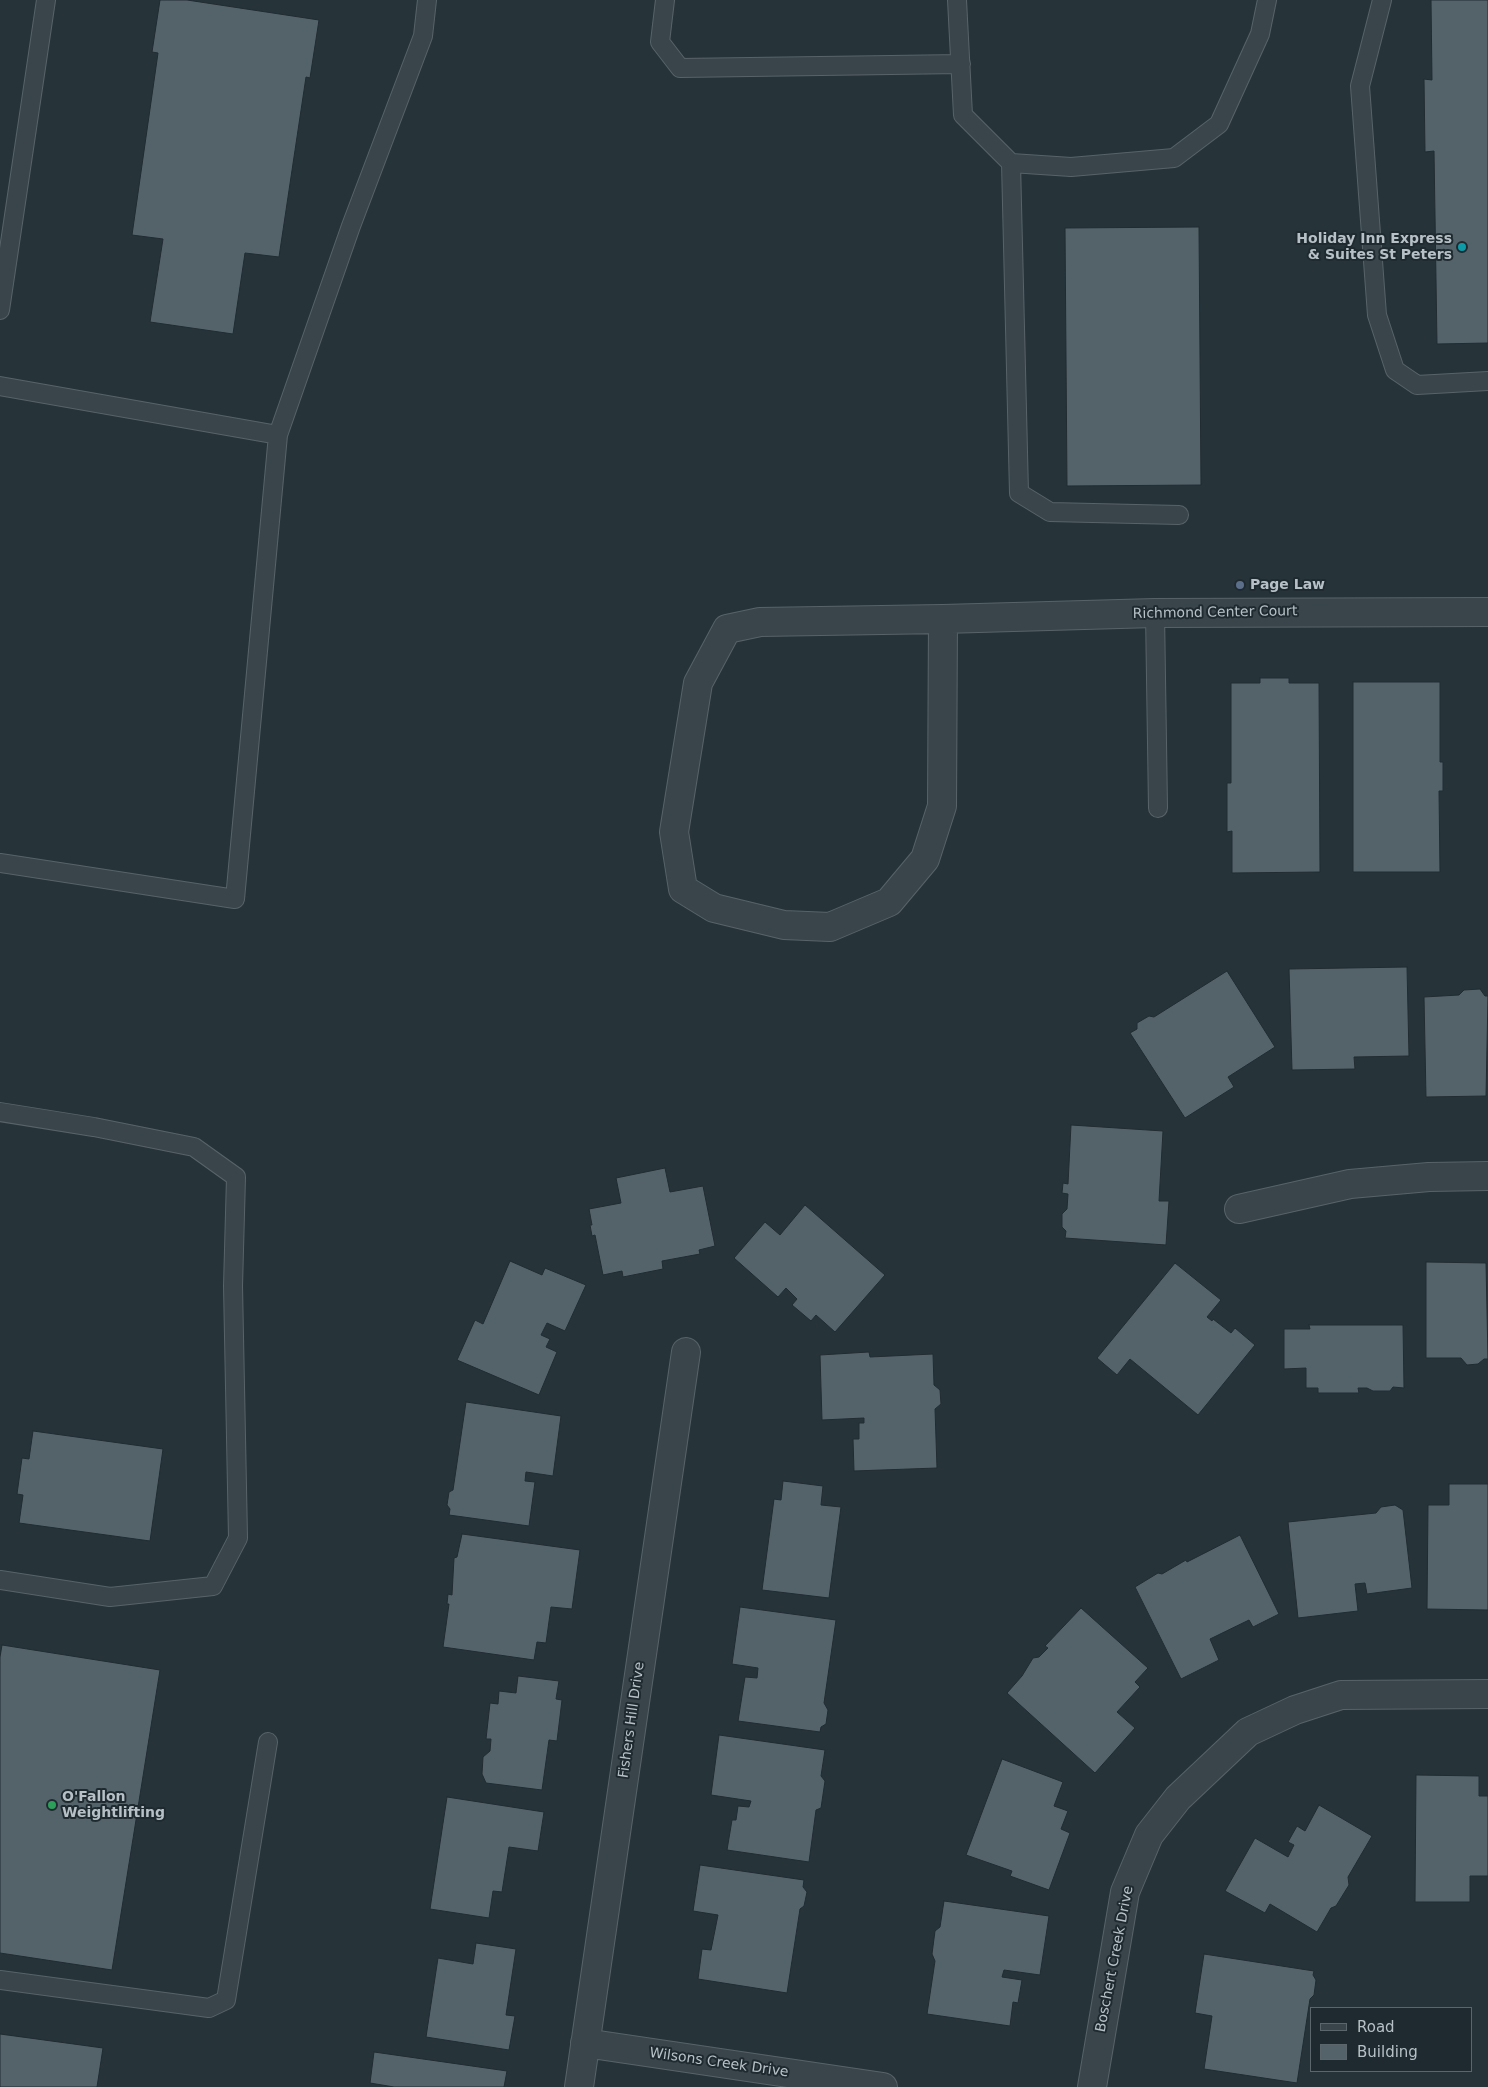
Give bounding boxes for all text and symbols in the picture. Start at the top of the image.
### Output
place label: Holiday Inn Express & Suites St Peters [1296,231,1452,264]
marker: Holiday Inn Express & Suites St Peters [1456,241,1468,253]
place label: Page Law [1250,577,1325,593]
marker: Page Law [1234,579,1246,591]
street label: Richmond Center Court [1133,603,1297,623]
street label: Fishers Hill Drive [616,1661,648,1779]
place label: O'Fallon Weightlifting [62,1789,165,1821]
marker: O'Fallon Weightlifting [46,1799,58,1811]
street label: Boschert Creek Drive [1093,1884,1137,2034]
legend [1310,2007,1473,2072]
text: Road [1357,2018,1395,2036]
text: Building [1357,2043,1418,2061]
street label: Wilsons Creek Drive [648,2045,790,2081]

